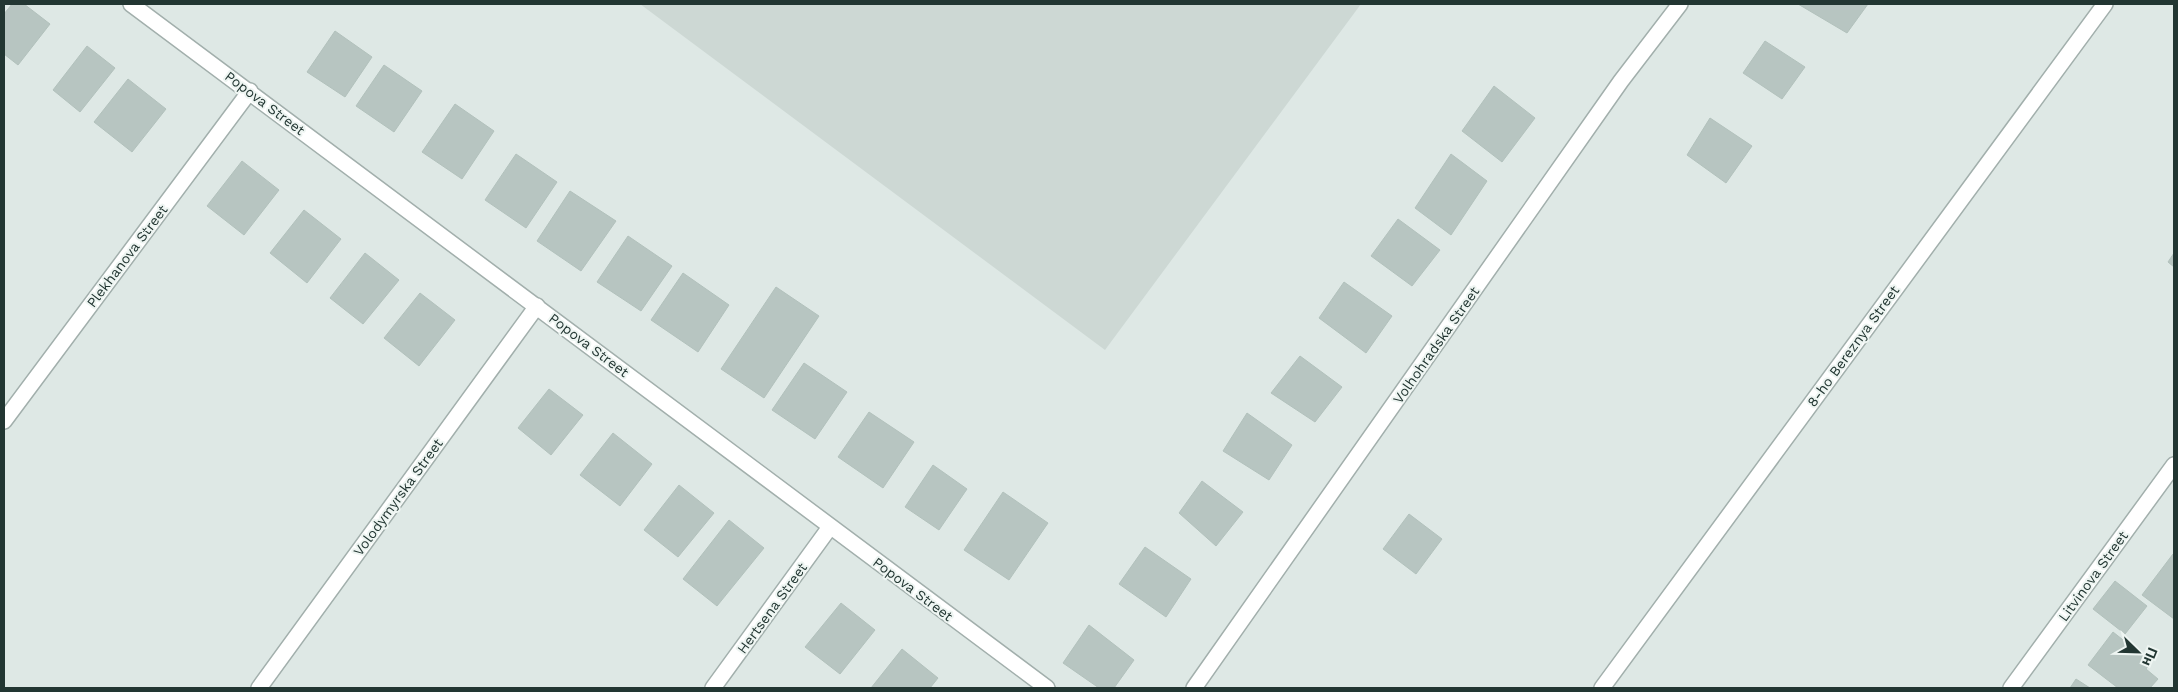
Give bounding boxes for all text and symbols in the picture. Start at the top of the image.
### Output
street label: Popova Street [222,68,308,138]
street label: Plekhanova Street [83,202,171,310]
street label: 8-ho Bereznya Street [1804,282,1902,410]
street label: Volhohradska Street [1390,283,1482,406]
street label: Popova Street [546,310,632,380]
street label: Volodymyrska Street [350,435,446,559]
street label: Litvinova Street [2055,528,2131,624]
street label: Popova Street [870,554,956,624]
street label: Hertsena Street [734,559,810,656]
north arrow [2113,627,2163,677]
text: Пн [2139,645,2161,669]

